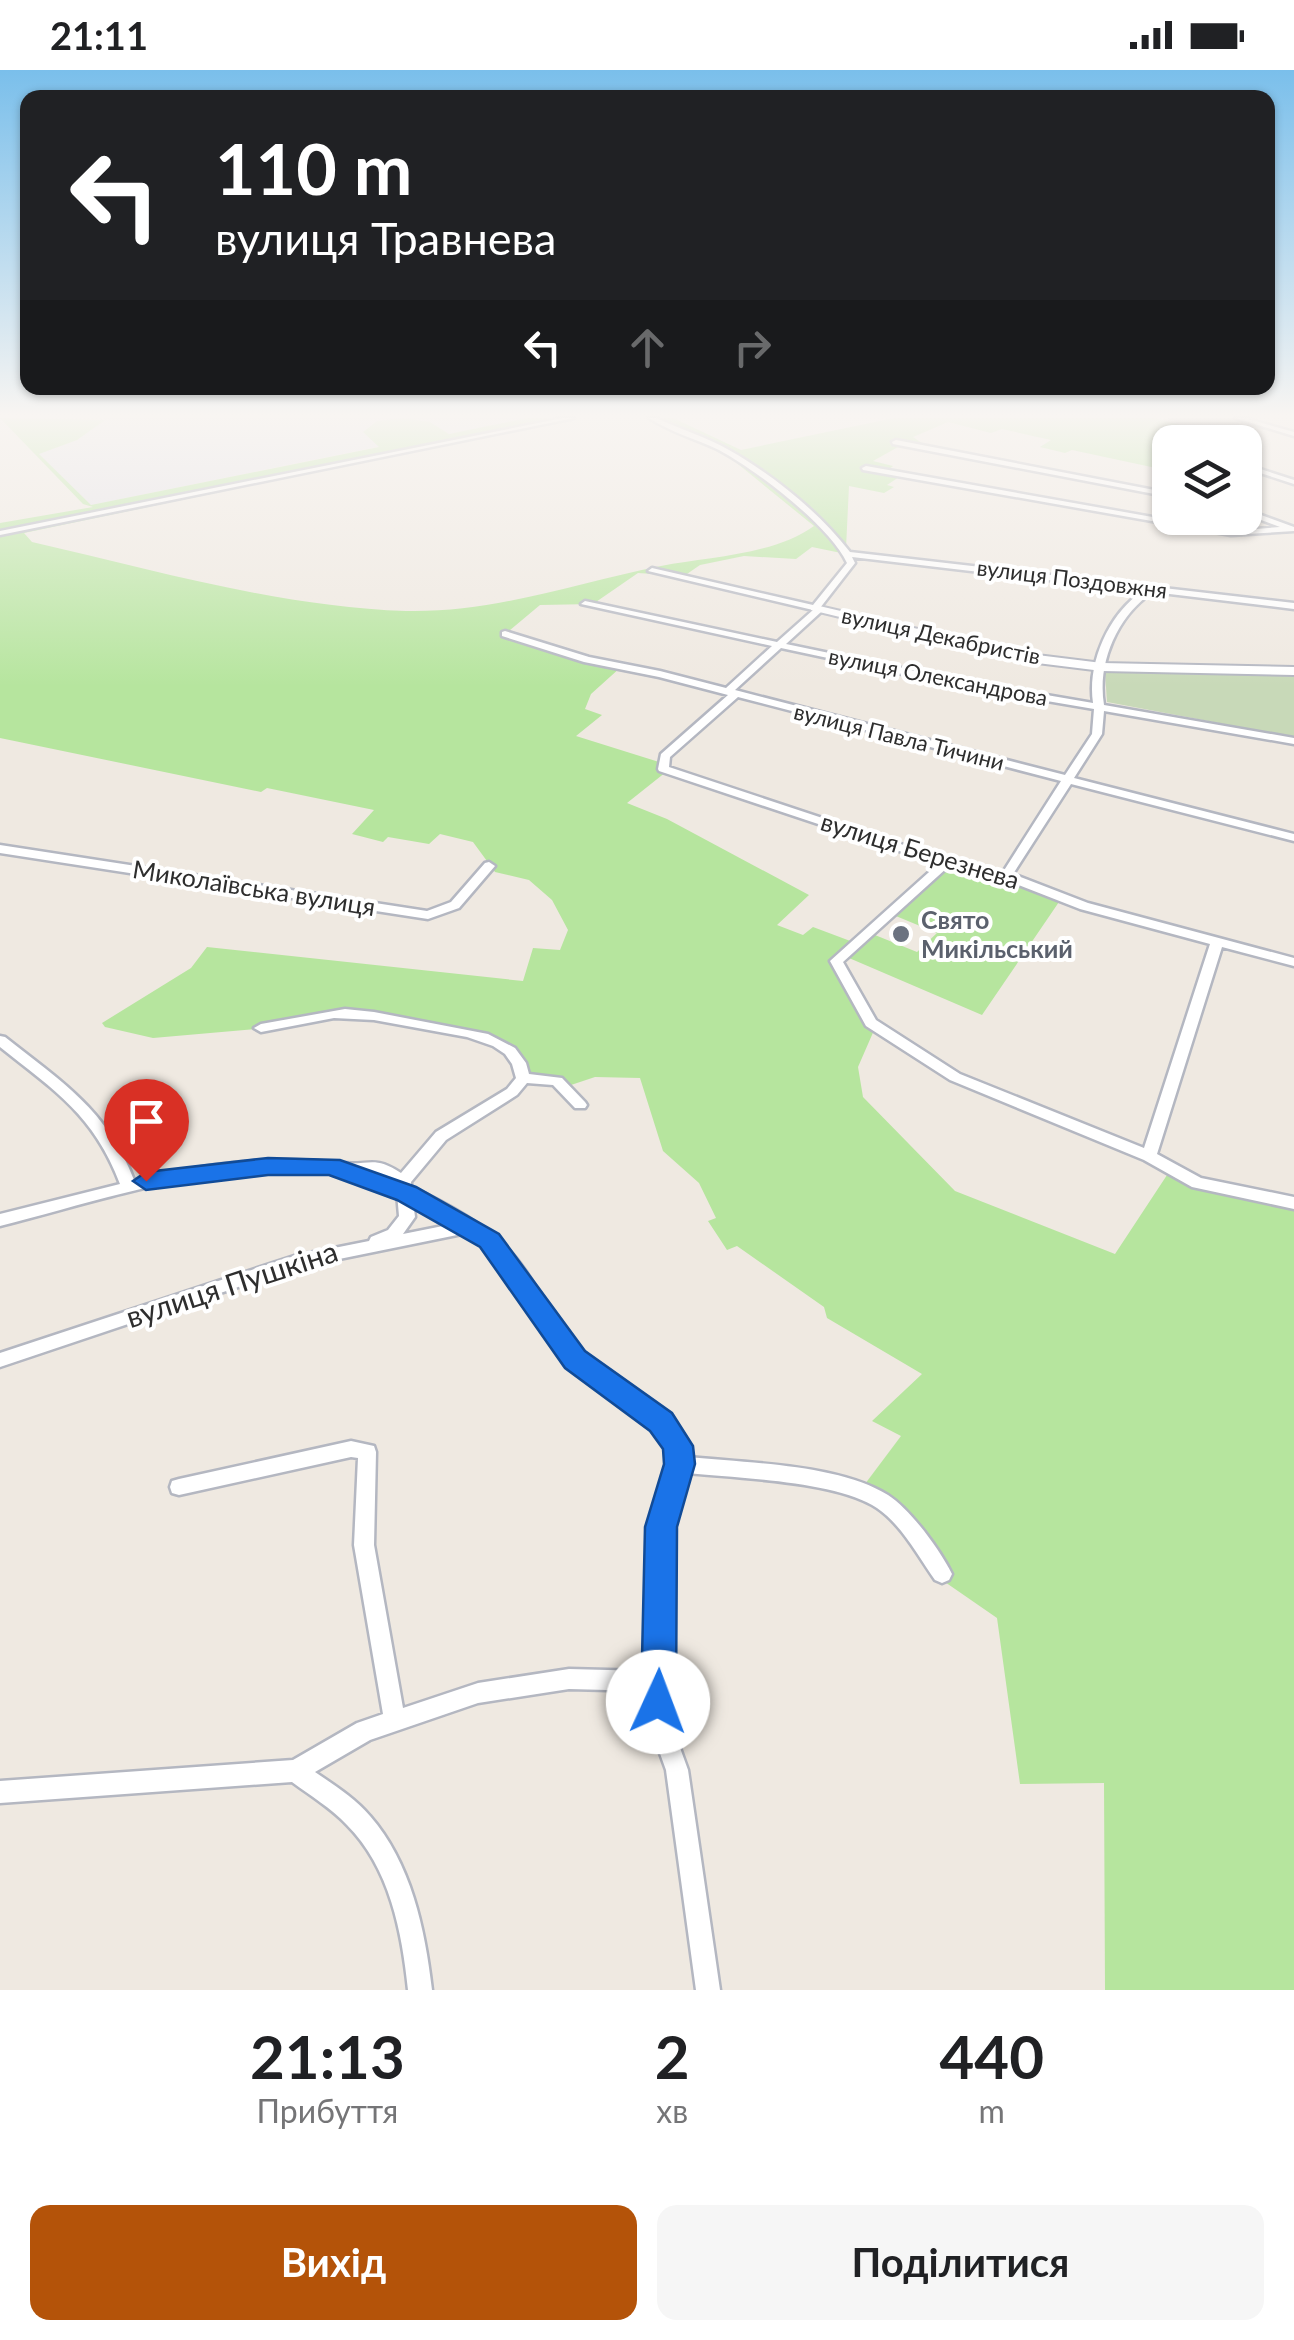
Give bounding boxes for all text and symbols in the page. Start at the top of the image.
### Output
text: 21:11 [50,12,148,58]
text: 110 m [215,126,412,210]
icon: left [50,130,180,260]
text: вулиця Травнева [215,211,556,265]
icon: left [515,320,570,375]
icon: ahead [620,320,675,375]
icon: right [725,320,780,375]
map controls [1152,425,1262,535]
button: layers [1152,425,1262,535]
street label: вулиця Поздовжня [975,553,1169,604]
street label: вулиця Декабристів [839,601,1043,670]
street label: вулиця Олександрова [826,642,1050,711]
street label: вулиця Павла Тичини [791,697,1007,776]
street label: вулиця Березнева [817,806,1023,894]
street label: Миколаївська вулиця [131,853,378,921]
place label: Свято Микільський [921,904,1073,963]
marker: Свято Микільський [890,923,912,945]
pin [104,1079,189,1182]
icon: arrive [119,1094,174,1149]
street label: вулиця Пушкіна [121,1232,342,1334]
position arrow [606,1650,710,1754]
text: 21:13 [250,2020,405,2092]
text: 2 [655,2020,690,2092]
text: 440 [940,2020,1044,2092]
text: Прибуття [257,2091,398,2130]
text: хв [656,2091,688,2130]
text: m [979,2091,1005,2130]
button: Вихід [30,2205,637,2320]
button: Поділитися [657,2205,1264,2320]

